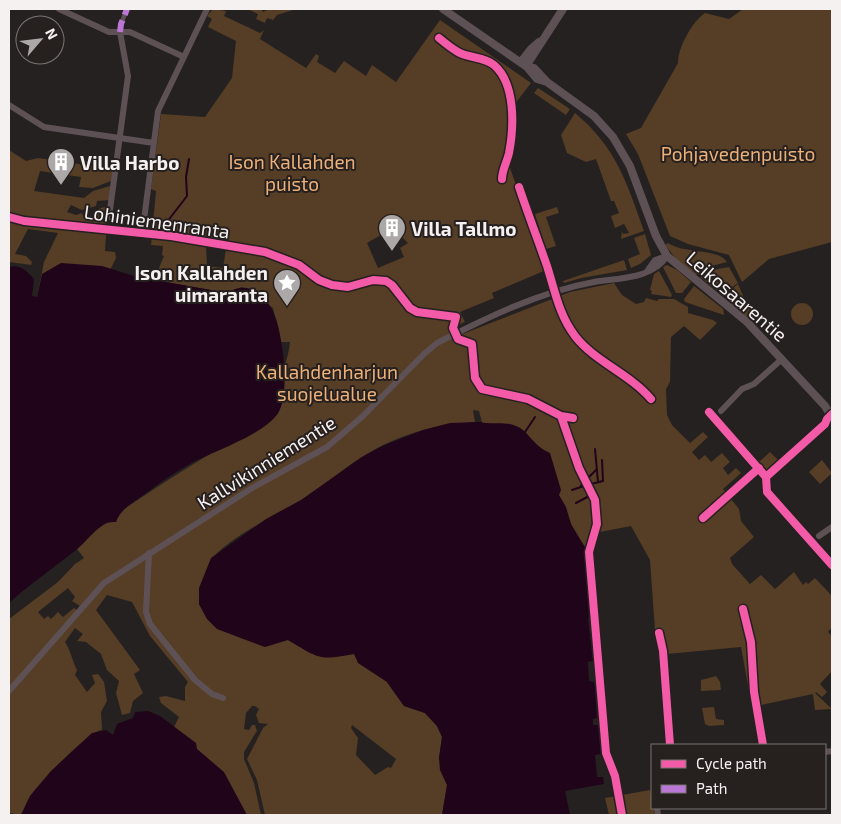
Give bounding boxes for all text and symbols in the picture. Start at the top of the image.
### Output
north arrow [15,15,65,65]
text: N [42,25,62,42]
park label: Pohjavedenpuisto [661,142,815,165]
building icon: Villa Harbo [46,147,76,186]
park label: Ison Kallahden puisto [228,150,356,195]
place label: Villa Harbo [80,151,179,174]
street label: Lohiniemenranta [83,199,231,243]
building icon: Villa Tallmo [377,213,407,252]
place label: Villa Tallmo [411,217,516,240]
street label: Leikosaarentie [682,246,792,346]
place label: Ison Kallahden uimaranta [135,261,268,306]
place icon: Ison Kallahden uimaranta [272,268,302,307]
park label: Kallahdenharjun suojelualue [256,360,398,405]
street label: Kallvikinniementie [193,410,339,514]
legend [651,744,826,809]
text: Cycle path [696,754,767,772]
text: Path [696,779,727,797]

